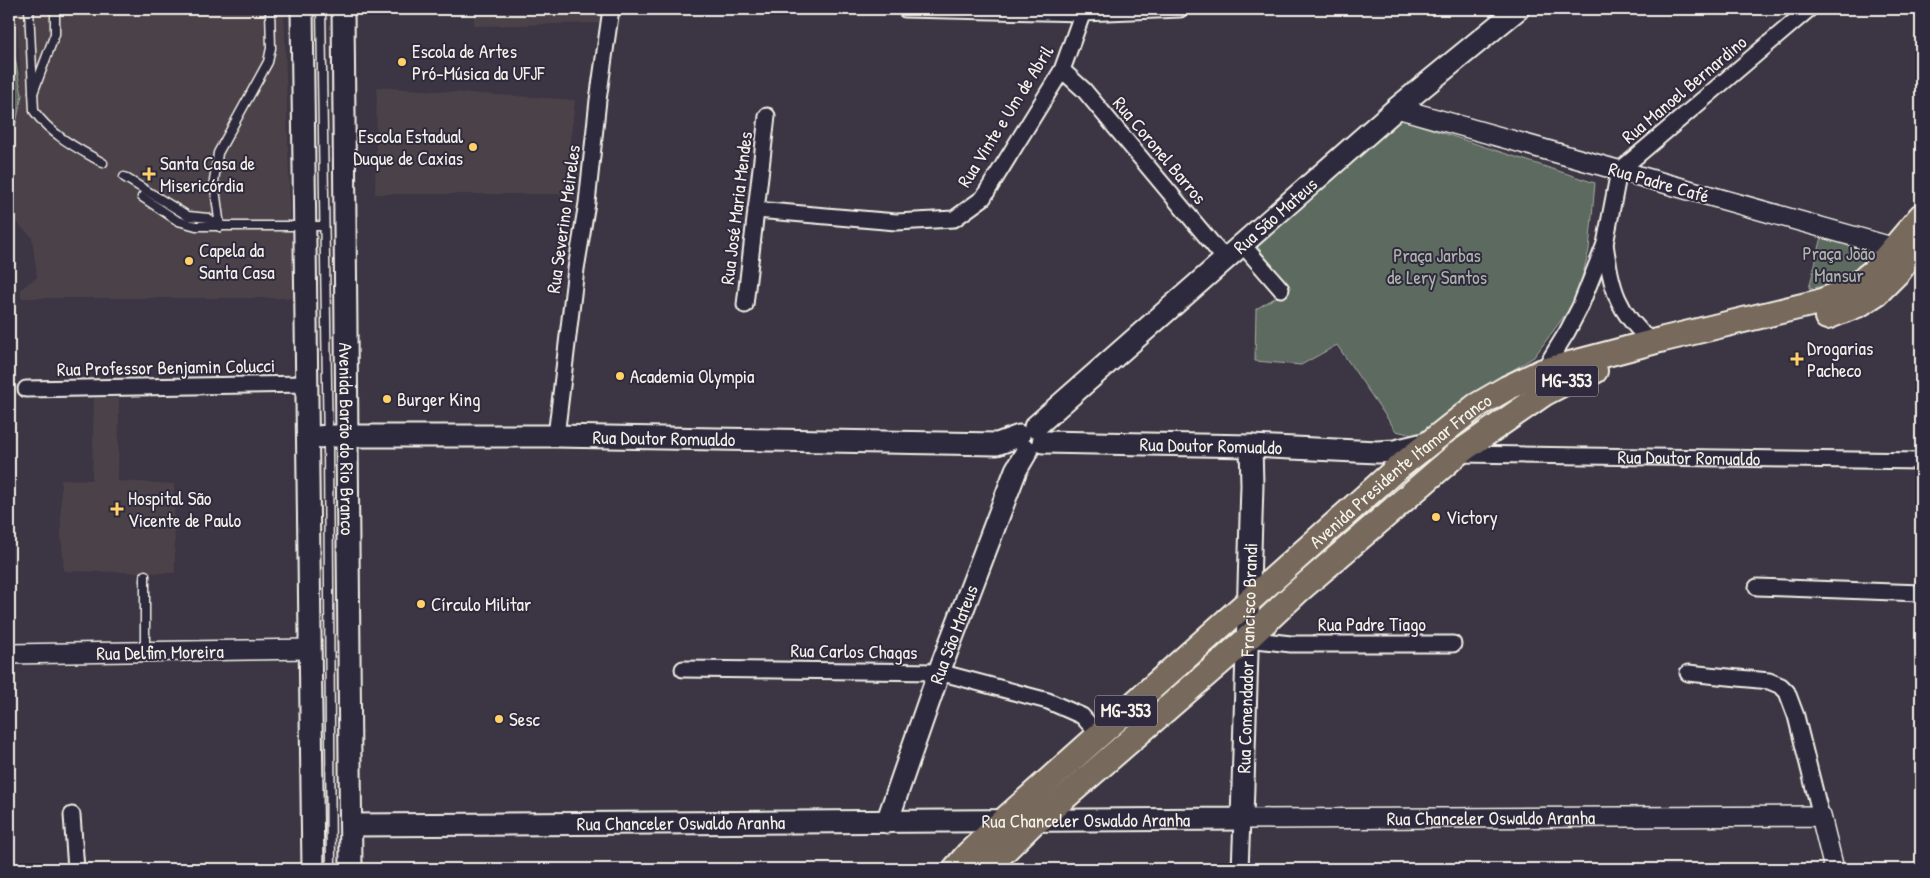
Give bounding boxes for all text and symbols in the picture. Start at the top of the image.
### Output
street label: Rua Manoel Bernardino [1616,29,1752,149]
place label: Escola de Artes Pró-Música da UFJF [412,38,545,86]
street label: Rua Vinte e Um de Abril [951,39,1060,192]
marker: Escola de Artes Pró-Música da UFJF [396,56,408,68]
street label: Rua Coronel Barros [1107,91,1213,209]
place label: Escola Estadual Duque de Caxias [353,123,464,171]
street label: Rua José Maria Mendes [714,130,758,286]
marker: Escola Estadual Duque de Caxias [467,141,479,153]
street label: Rua Severino Meireles [540,143,586,295]
place label: Santa Casa de Misericórdia [160,150,256,198]
street label: Rua Padre Café [1606,155,1713,209]
marker: Santa Casa de Misericórdia [142,167,156,181]
street label: Rua São Mateus [1227,171,1323,260]
place label: Capela da Santa Casa [199,237,275,285]
park label: Praça João Mansur [1803,240,1876,288]
park label: Praça Jarbas de Lery Santos [1387,242,1487,290]
marker: Capela da Santa Casa [183,255,195,267]
place label: Drogarias Pacheco [1807,335,1873,383]
street label: Avenida Barão do Rio Branco [333,342,361,536]
street label: Rua Professor Benjamin Colucci [57,352,275,382]
marker: Drogarias Pacheco [1791,353,1803,365]
place label: Academia Olympia [630,363,755,389]
road number: MG-353 [1536,366,1598,396]
marker: Academia Olympia [614,370,626,382]
place label: Burger King [397,386,481,412]
street label: Avenida Presidente Itamar Franco [1303,387,1496,554]
marker: Burger King [381,393,393,405]
street label: Rua Doutor Romualdo [592,424,736,452]
street label: Rua Doutor Romualdo [1139,431,1283,460]
street label: Rua Doutor Romualdo [1617,443,1761,472]
place label: Hospital São Vicente de Paulo [128,485,242,533]
marker: Hospital São Vicente de Paulo [110,502,124,516]
place label: Victory [1446,504,1498,530]
marker: Victory [1430,511,1442,523]
street label: Rua Comendador Francisco Brandi [1230,542,1263,774]
street label: Rua São Mateus [923,581,984,687]
place label: Círculo Militar [431,591,532,617]
marker: Círculo Militar [415,598,427,610]
street label: Rua Padre Tiago [1318,611,1426,637]
street label: Rua Carlos Chagas [790,637,918,665]
street label: Rua Delfim Moreira [96,638,224,666]
road number: MG-353 [1095,696,1157,726]
place label: Sesc [509,706,541,732]
marker: Sesc [493,713,505,725]
street label: Rua Chanceler Oswaldo Aranha [1387,804,1596,831]
street label: Rua Chanceler Oswaldo Aranha [982,806,1191,834]
street label: Rua Chanceler Oswaldo Aranha [577,809,786,836]

